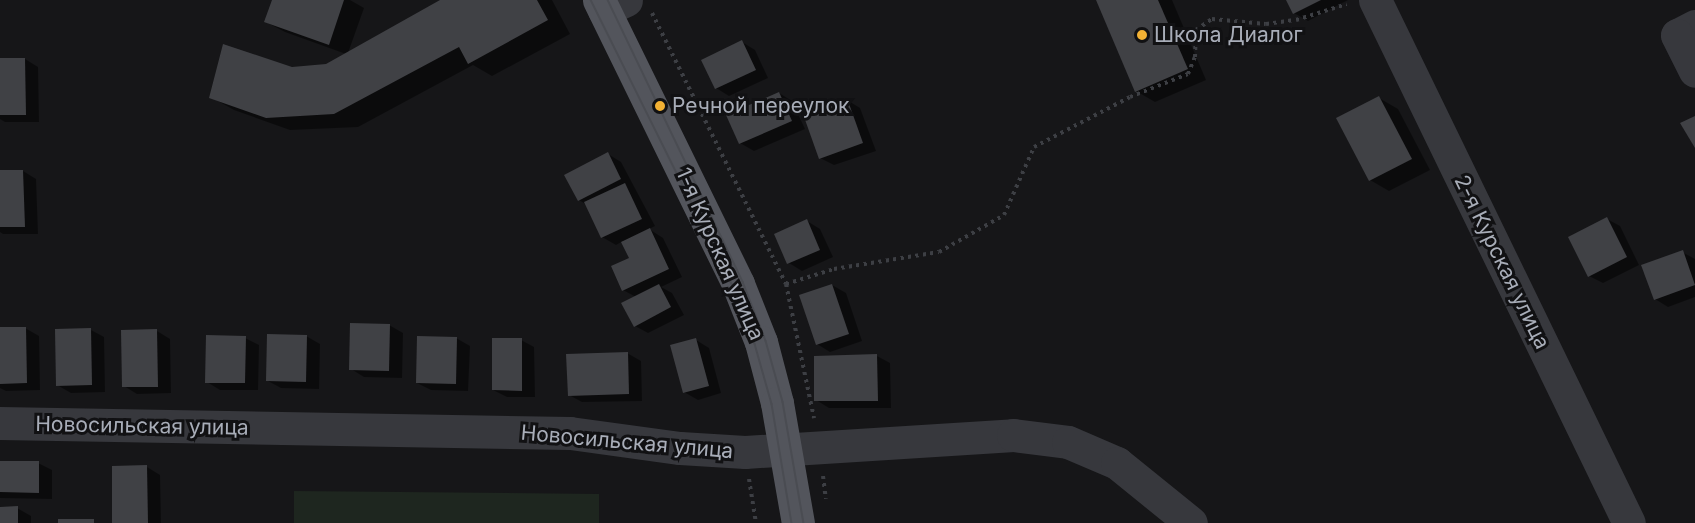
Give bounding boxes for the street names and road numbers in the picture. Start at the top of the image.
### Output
street label: 1-я Курская улица [671,164,769,344]
street label: 2-я Курская улица [1449,171,1555,353]
street label: Новосильская улица [35,412,249,440]
street label: Новосильская улица [520,420,734,464]

